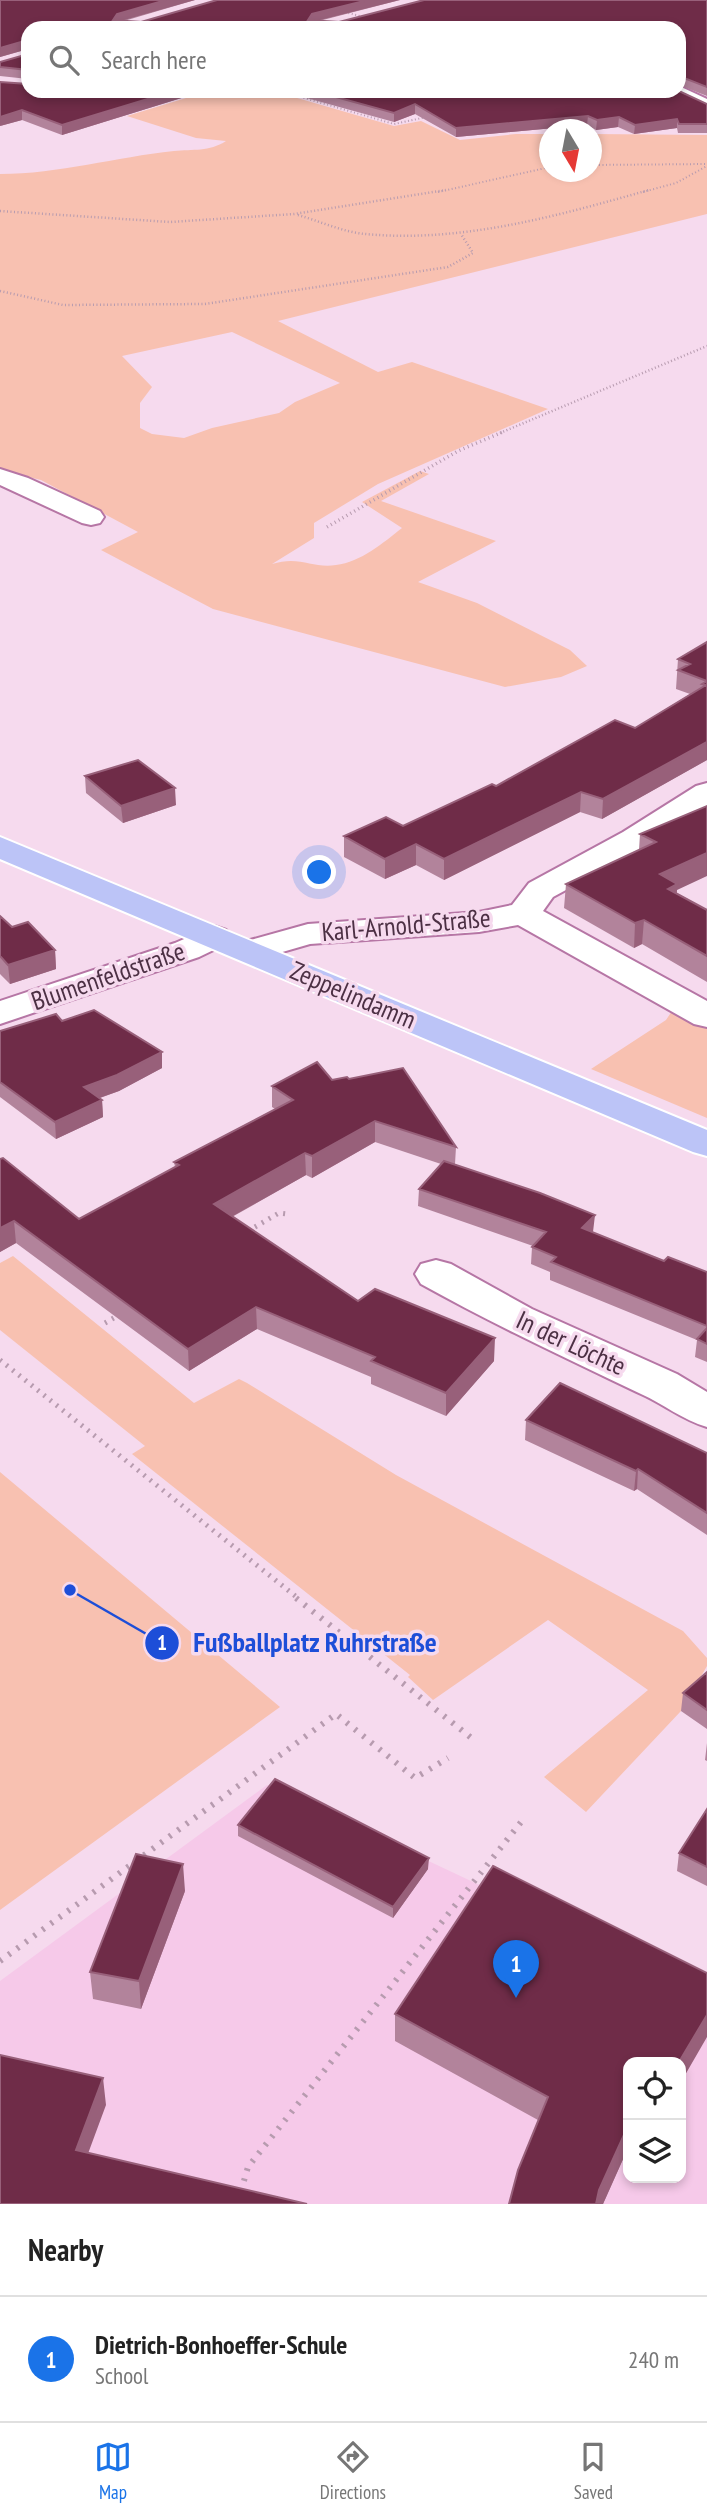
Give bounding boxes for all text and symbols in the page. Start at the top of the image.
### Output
search box [21,21,686,98]
icon: search [45,41,83,79]
text: Search here [101,43,207,76]
north arrow [539,119,602,182]
your location [302,855,336,889]
street label: Karl-Arnold-Straße [320,901,492,948]
street label: Blumenfeldstraße [27,934,189,1017]
street label: Zeppelindamm [285,953,421,1036]
street label: In der Löchte [511,1303,631,1382]
callout: Fußballplatz Ruhrstraße [144,1618,451,1667]
text: Fußballplatz Ruhrstraße [193,1623,437,1660]
text: 1 [157,1629,167,1656]
pin: 1 [493,1940,539,1998]
map controls [623,2057,686,2183]
button: locate [623,2057,686,2120]
button: layers [623,2120,686,2183]
text: Nearby [28,2230,103,2269]
text: Dietrich-Bonhoeffer-Schule [95,2328,347,2361]
text: 1 [46,2345,57,2374]
text: 240 m [628,2345,679,2374]
text: School [95,2361,148,2390]
tab: Map [94,2438,132,2504]
tab: Directions [320,2438,386,2504]
tab: Saved [574,2438,613,2504]

